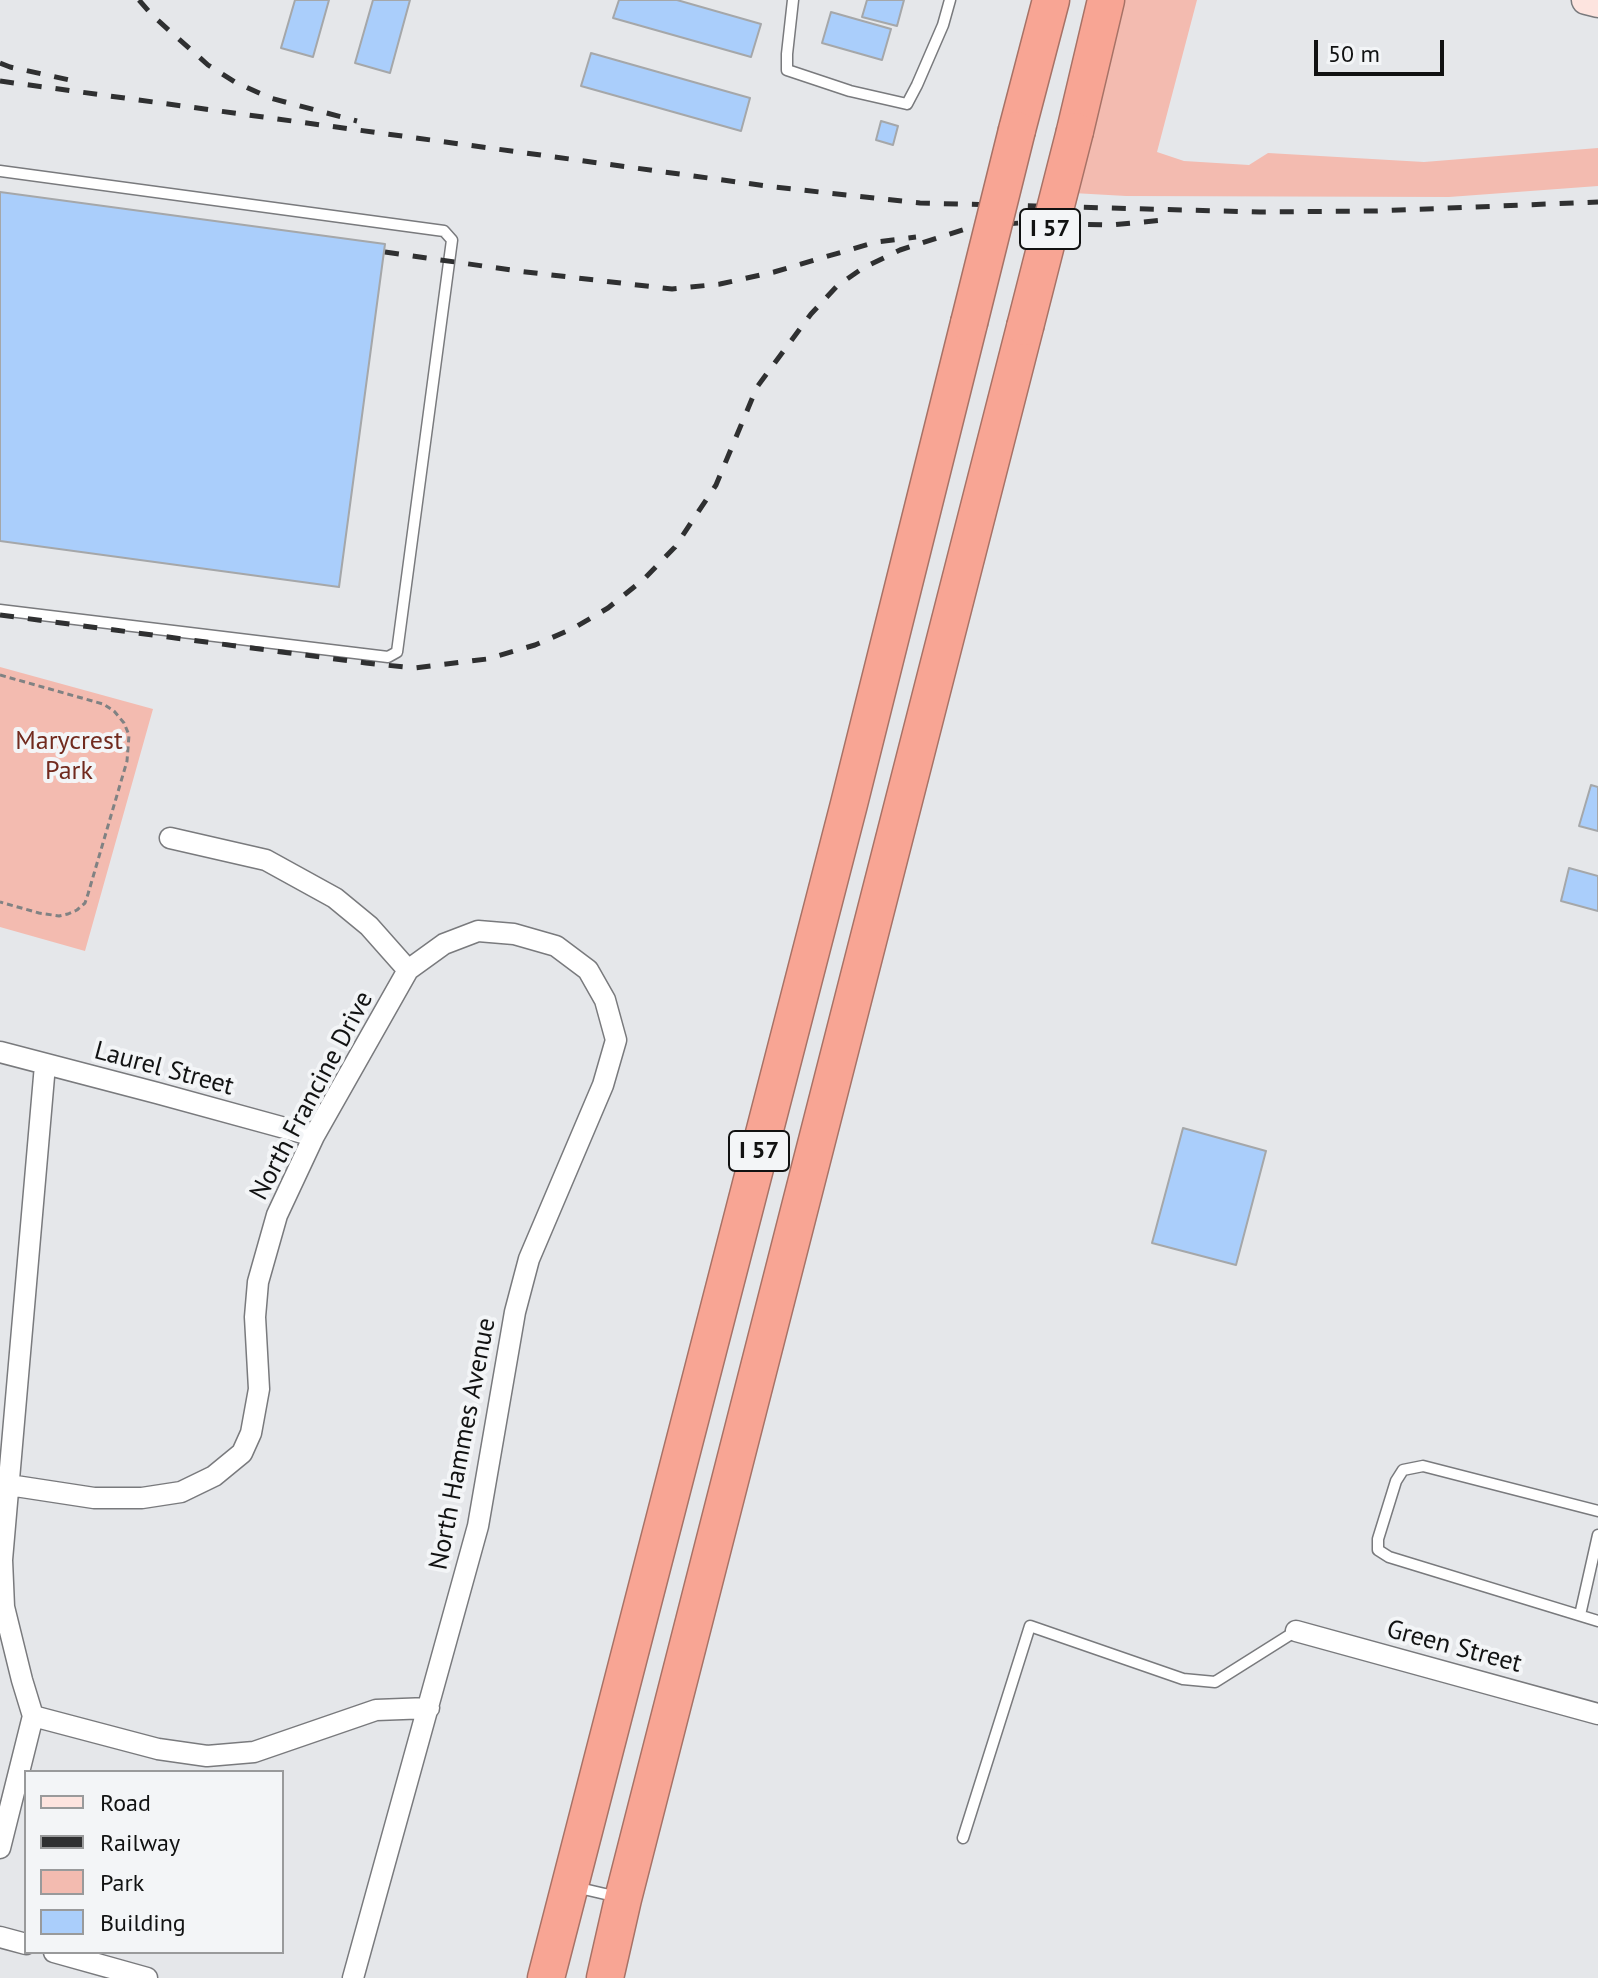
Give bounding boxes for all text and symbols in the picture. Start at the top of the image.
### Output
scale bar [1318,24,1448,74]
text: 50 m [1328,38,1380,69]
road number: I 57 [1020,209,1080,249]
park label: Marycrest Park [15,726,123,788]
street label: North Francine Drive [244,986,380,1206]
street label: Laurel Street [91,1035,237,1103]
road number: I 57 [729,1131,789,1171]
street label: North Hammes Avenue [423,1315,503,1573]
street label: Green Street [1383,1614,1525,1680]
legend [24,1770,284,1954]
text: Road [100,1787,151,1818]
text: Railway [100,1827,180,1858]
text: Park [100,1867,144,1898]
text: Building [100,1907,186,1938]

